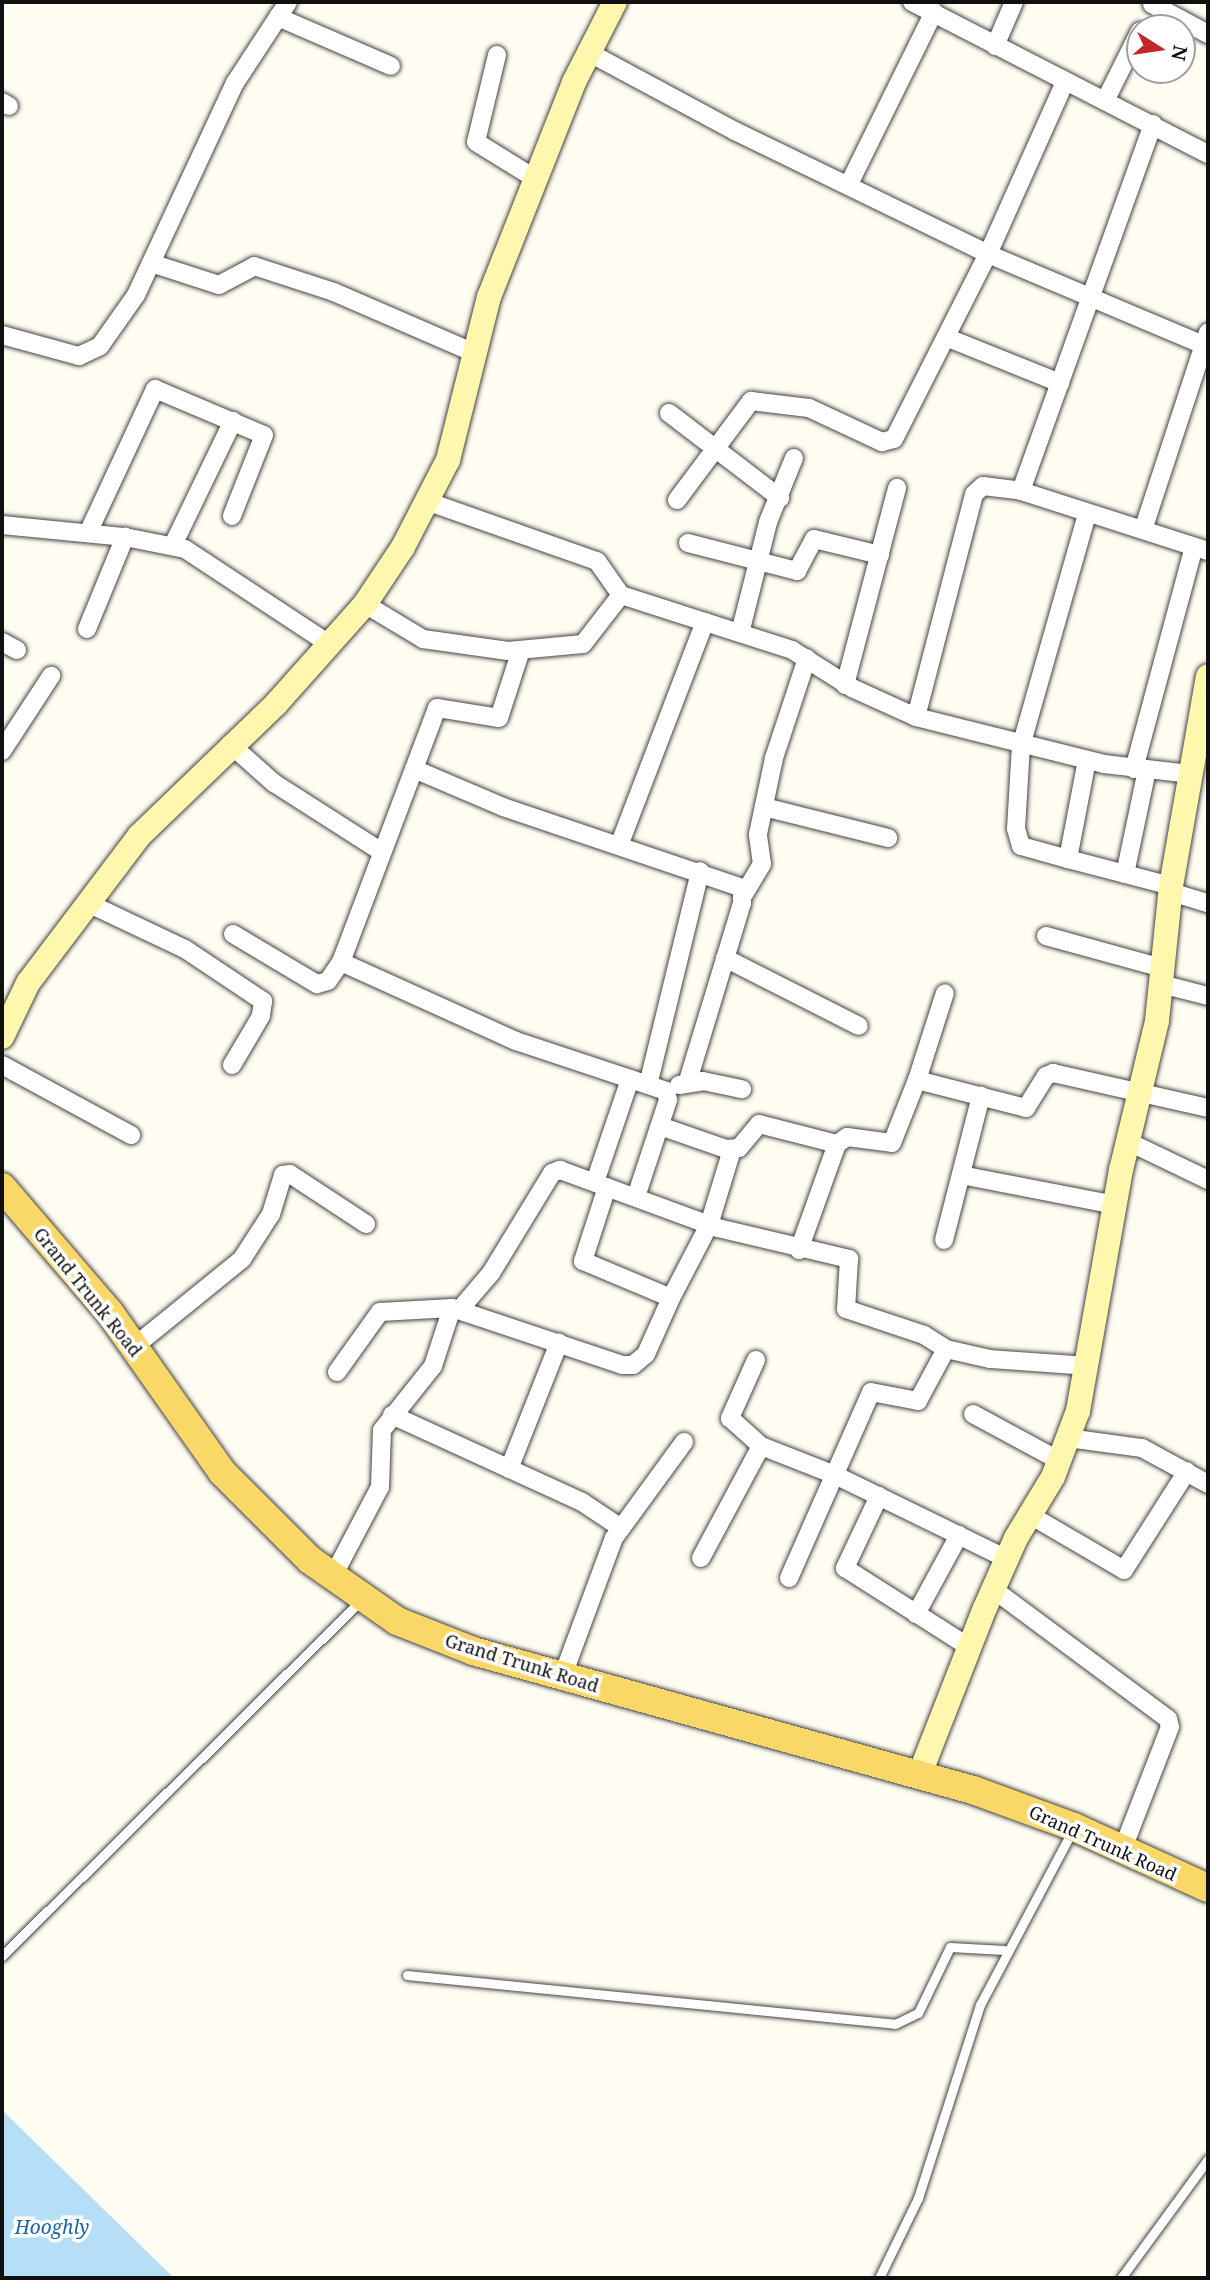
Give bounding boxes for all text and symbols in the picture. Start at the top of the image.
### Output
north arrow [1126,14,1196,84]
text: N [1165,43,1194,63]
street label: Grand Trunk Road [29,1223,147,1361]
street label: Grand Trunk Road [443,1629,601,1697]
street label: Grand Trunk Road [1026,1801,1180,1885]
water label: Hooghly [15,2217,89,2239]

